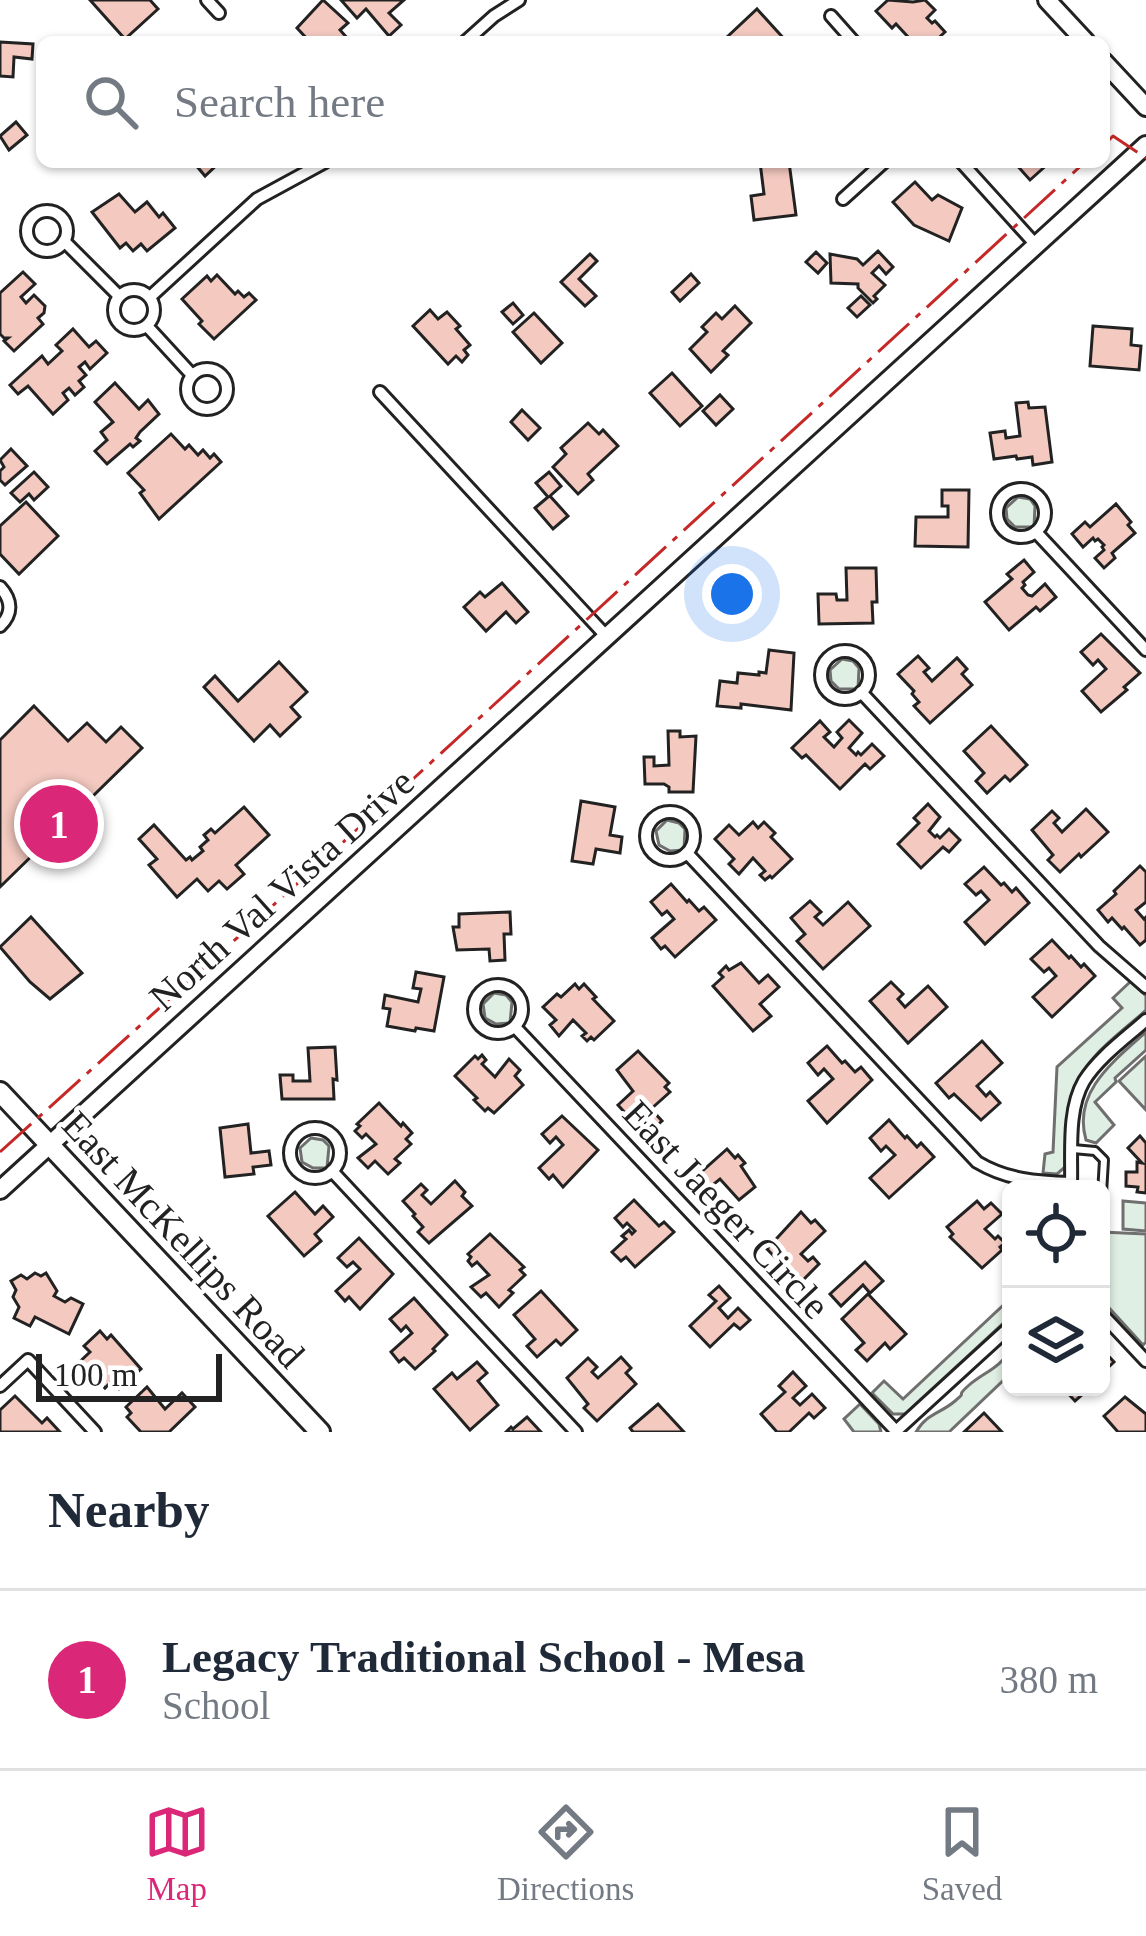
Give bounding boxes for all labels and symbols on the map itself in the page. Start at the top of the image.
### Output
your location [702,564,762,624]
street label: North Val Vista Drive [141,760,422,1019]
pin: 1 [20,779,98,869]
street label: East Jaeger Circle [614,1092,838,1328]
street label: East McKellips Road [53,1103,313,1377]
scale bar [36,1348,222,1401]

